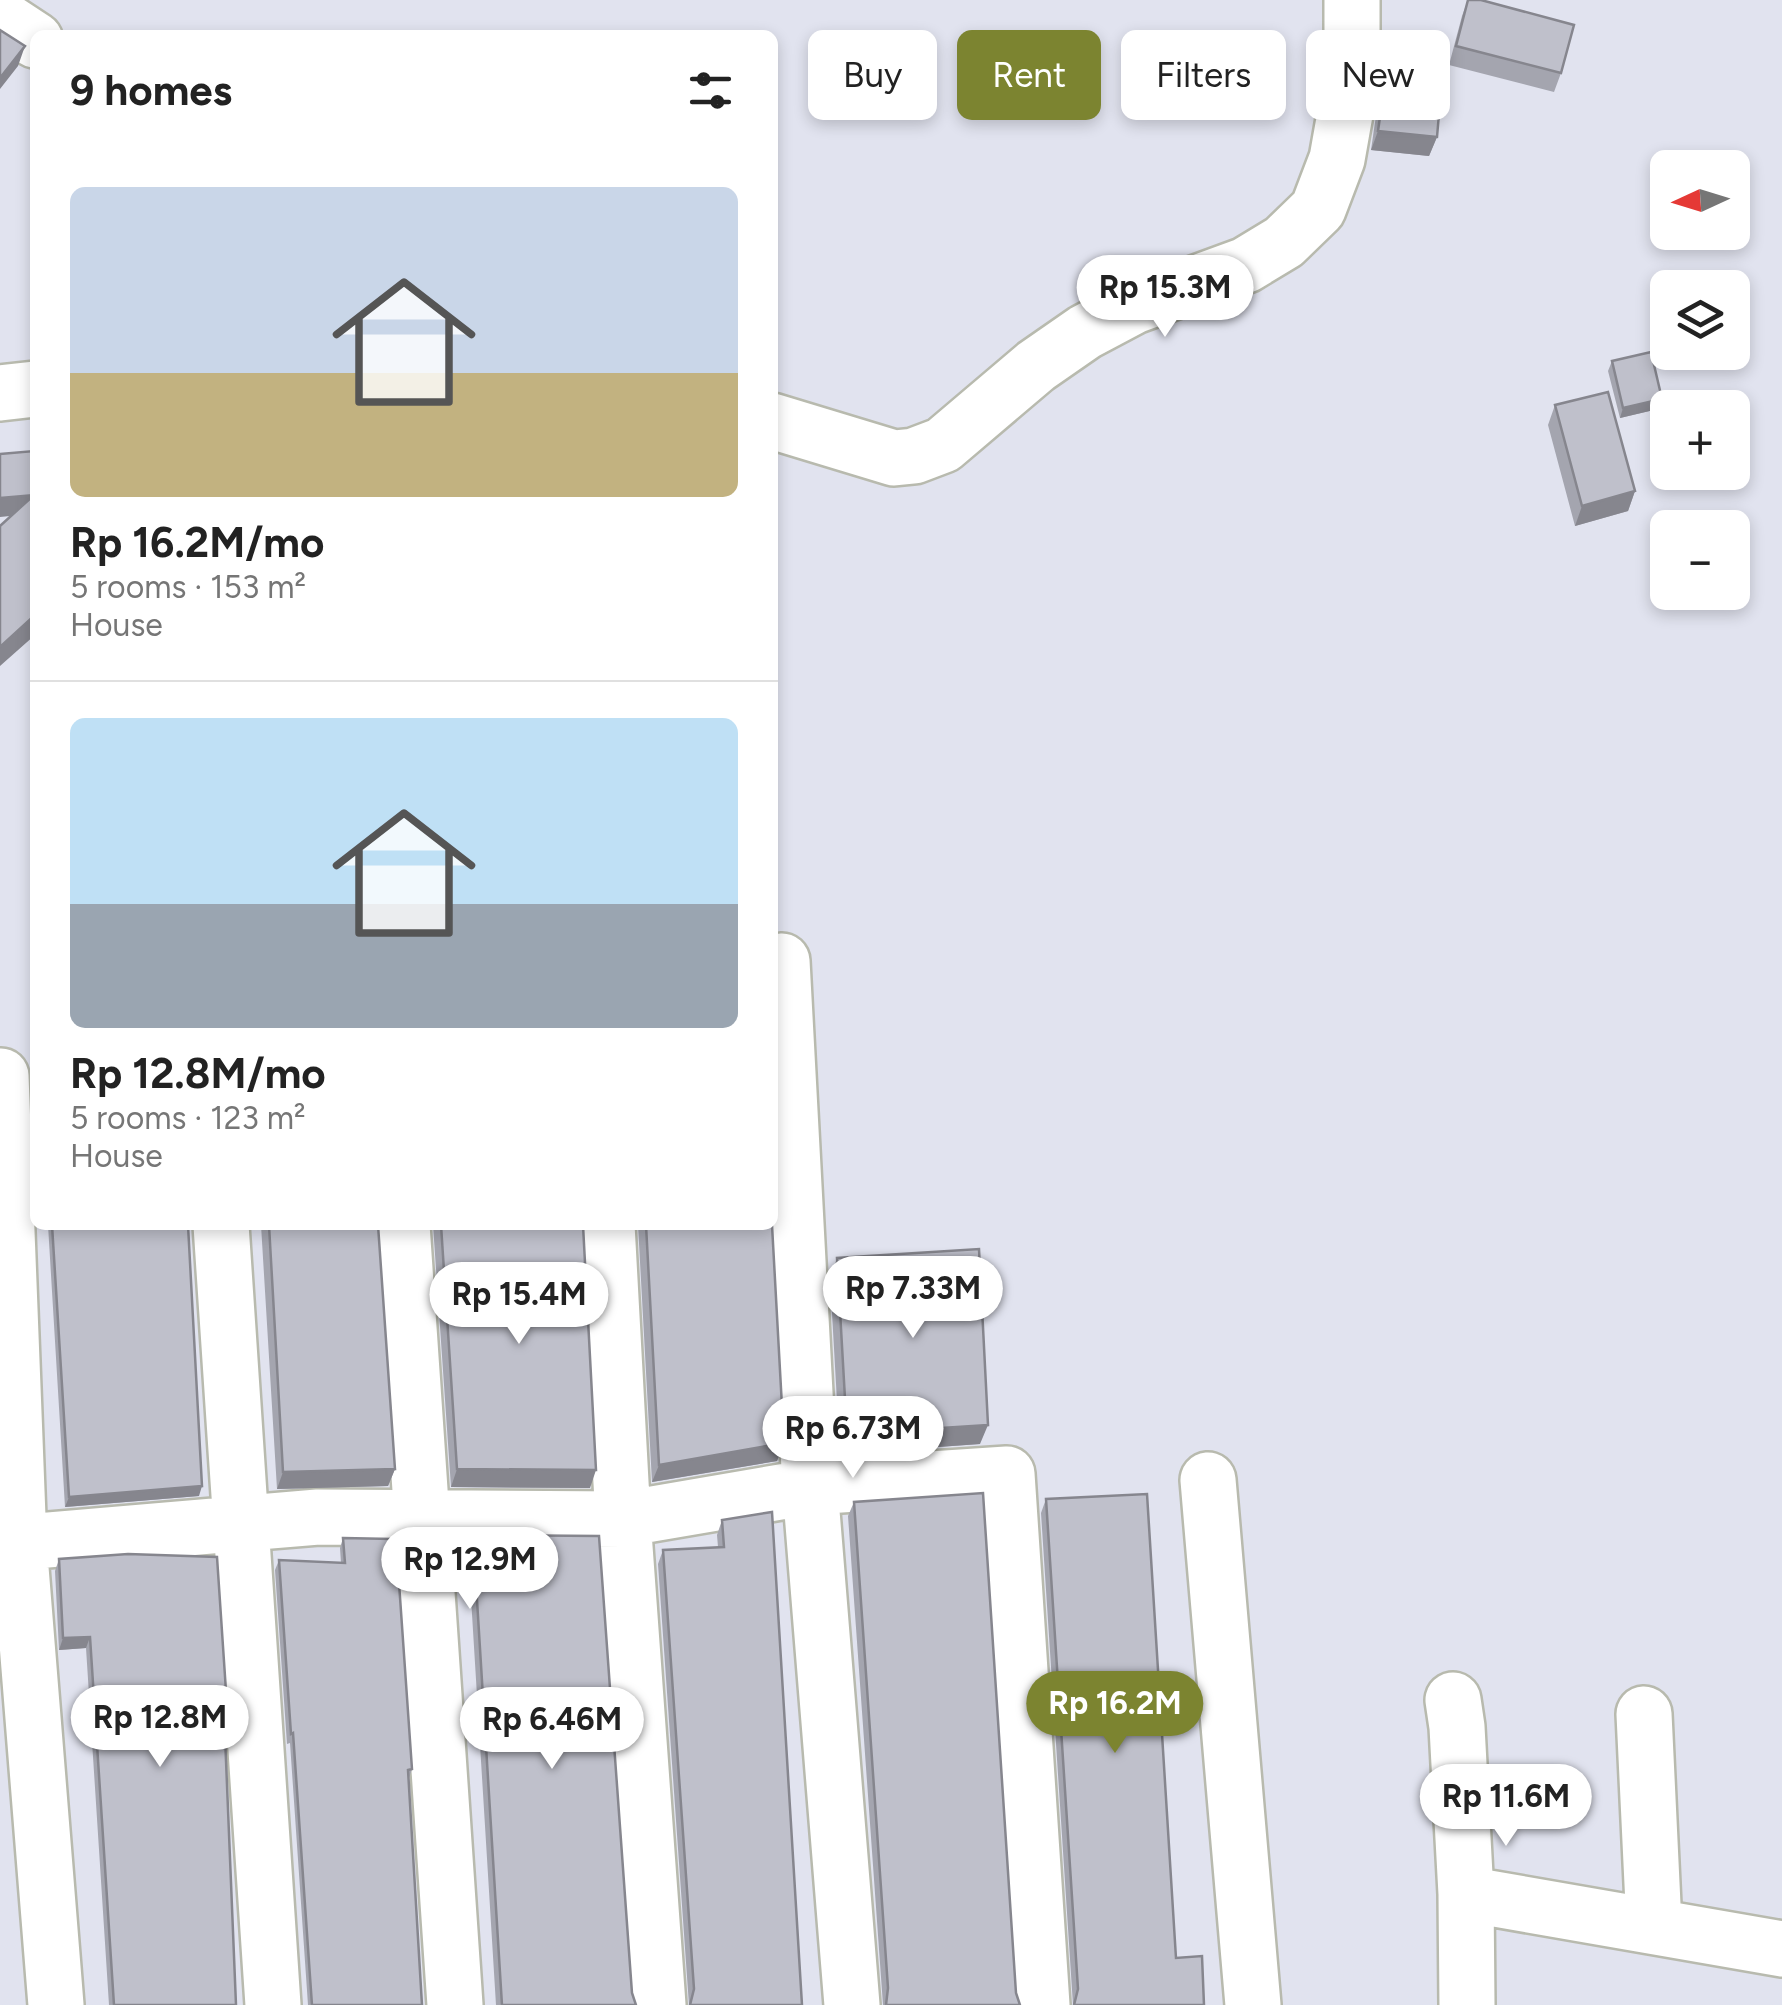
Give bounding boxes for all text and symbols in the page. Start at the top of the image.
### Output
chip: Buy [808,30,937,120]
chip: Rent [957,30,1101,120]
chip: Filters [1121,30,1286,120]
chip: New [1306,30,1450,120]
icon: filters [683,63,738,118]
text: 9 homes [70,65,232,116]
north arrow [1650,150,1750,250]
map controls [1650,150,1750,610]
icon: home [314,252,494,432]
pin: Rp 15.3M [1062,255,1268,340]
text: Rp 15.3M [1099,268,1231,306]
button: layers [1650,270,1750,370]
button: + [1650,390,1750,490]
button: − [1650,510,1750,610]
text: Rp 16.2M/mo [70,517,324,568]
text: 5 rooms · 153 m² [70,568,306,606]
text: House [70,606,163,644]
icon: home [314,783,494,963]
text: Rp 12.8M/mo [70,1048,326,1099]
text: 5 rooms · 123 m² [70,1099,306,1137]
text: House [70,1137,163,1175]
pin: Rp 7.33M [810,1256,1016,1341]
pin: Rp 15.4M [416,1262,622,1347]
text: Rp 7.33M [845,1269,981,1307]
text: Rp 15.4M [451,1275,587,1313]
pin: Rp 6.73M [750,1396,956,1481]
text: Rp 6.73M [785,1409,922,1447]
pin: Rp 12.9M [367,1527,573,1612]
text: Rp 12.9M [403,1540,537,1578]
pin: Rp 16.2M [1012,1671,1218,1756]
text: Rp 16.2M [1048,1684,1182,1722]
pin: Rp 12.8M [57,1685,263,1770]
pin: Rp 6.46M [449,1687,655,1772]
text: Rp 12.8M [93,1698,227,1736]
text: Rp 6.46M [482,1700,622,1738]
pin: Rp 11.6M [1403,1764,1609,1849]
text: Rp 11.6M [1442,1777,1570,1815]

